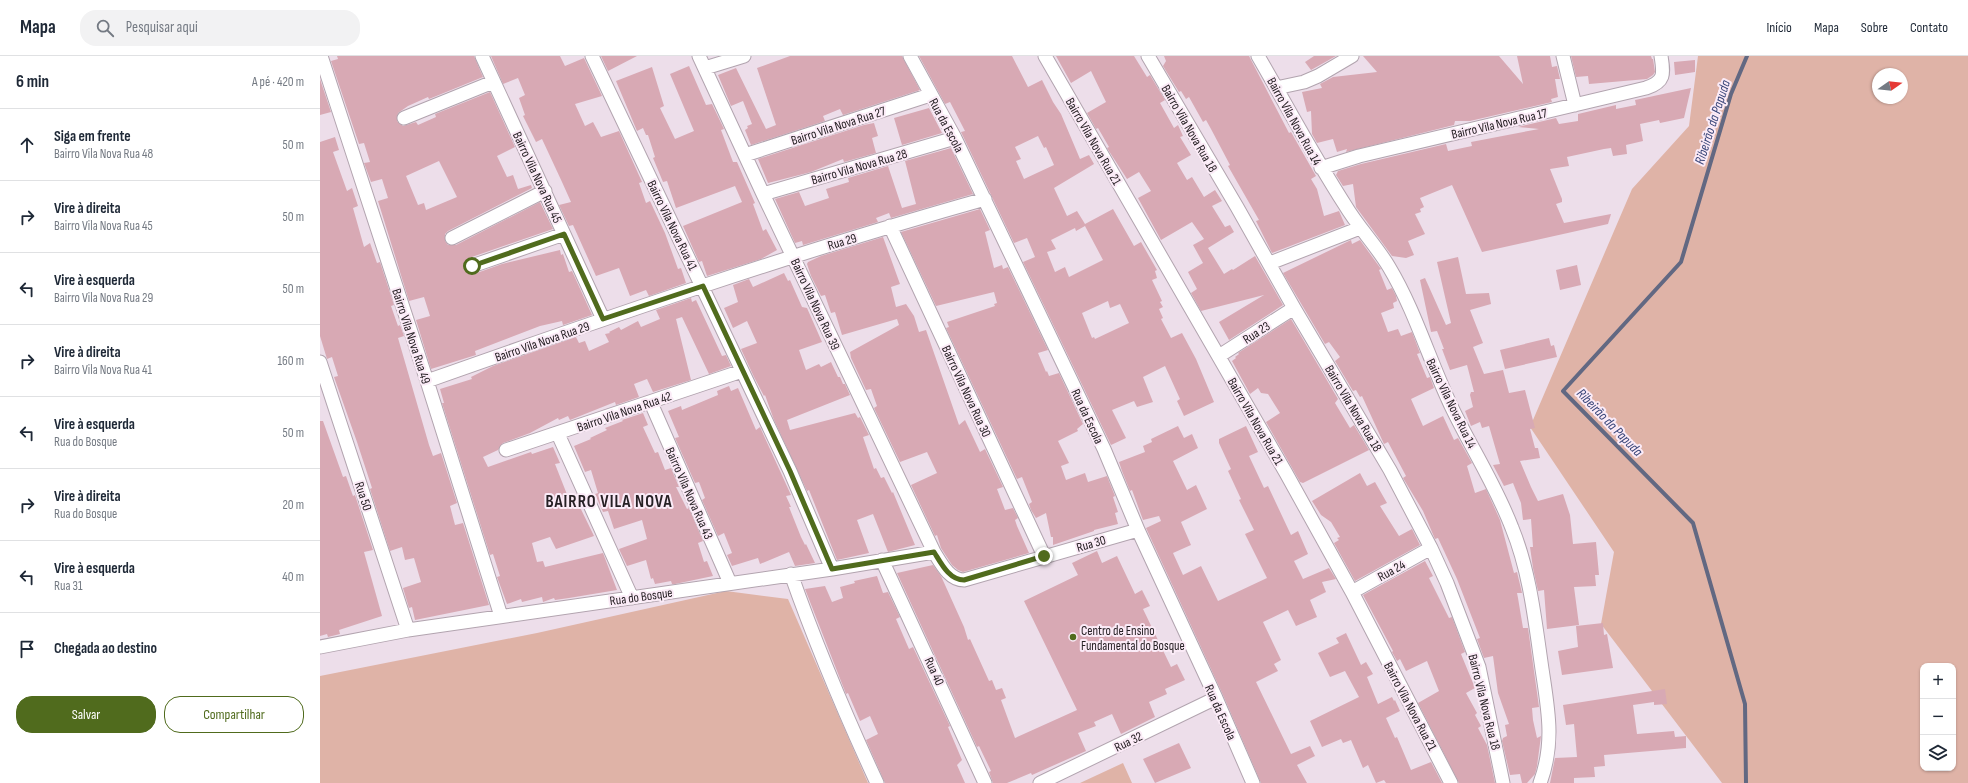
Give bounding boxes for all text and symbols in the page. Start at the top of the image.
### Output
search box [80,10,360,46]
text: Mapa [20,16,56,39]
icon: search [94,17,116,39]
text: Pesquisar aqui [126,18,198,37]
text: Início [1766,19,1792,36]
text: Mapa [1814,19,1839,36]
text: Sobre [1861,19,1888,36]
text: Contato [1910,19,1948,36]
north arrow [1872,68,1908,104]
text: 6 min [16,72,49,92]
text: A pé · 420 m [252,74,304,90]
street label: Bairro Vila Nova Rua 14 [1263,75,1325,169]
water label: Ribeirão da Papuda [1691,78,1734,166]
street label: Bairro Vila Nova Rua 18 [1158,82,1221,175]
street label: Bairro Vila Nova Rua 21 [1062,95,1125,188]
street label: Rua da Escola [925,96,967,155]
street label: Bairro Vila Nova Rua 27 [789,103,888,149]
street label: Bairro Vila Nova Rua 17 [1450,105,1549,143]
text: Siga em frente [54,127,131,146]
street label: Bairro Vila Nova Rua 45 [509,129,565,226]
icon: ahead [16,134,38,156]
text: 50 m [283,137,304,153]
text: Bairro Vila Nova Rua 48 [54,146,153,162]
street label: Bairro Vila Nova Rua 28 [809,146,909,188]
street label: Bairro Vila Nova Rua 41 [643,178,701,273]
text: Vire à direita [54,199,121,218]
icon: right [16,206,38,228]
text: 50 m [283,209,304,225]
text: Bairro Vila Nova Rua 45 [54,218,153,234]
street label: Rua 29 [826,230,859,254]
street label: Bairro Vila Nova Rua 39 [787,256,843,353]
route start [463,257,481,275]
text: Vire à esquerda [54,271,135,290]
icon: left [16,278,38,300]
text: 50 m [283,281,304,297]
street label: Bairro Vila Nova Rua 49 [388,287,434,386]
text: Bairro Vila Nova Rua 29 [54,290,153,306]
street label: Bairro Vila Nova Rua 29 [493,318,592,366]
street label: Rua 23 [1240,318,1273,348]
text: Vire à direita [54,343,121,362]
street label: Bairro Vila Nova Rua 30 [938,343,994,440]
icon: right [16,350,38,372]
text: 160 m [278,353,304,369]
street label: Bairro Vila Nova Rua 14 [1422,356,1480,452]
text: Bairro Vila Nova Rua 41 [54,362,152,378]
street label: Bairro Vila Nova Rua 18 [1321,362,1385,455]
street label: Bairro Vila Nova Rua 21 [1224,375,1287,468]
water label: Ribeirão da Papuda [1573,385,1646,460]
street label: Rua da Escola [1067,386,1107,447]
street label: Bairro Vila Nova Rua 42 [575,388,674,436]
text: Vire à esquerda [54,415,135,434]
icon: left [16,422,38,444]
text: 50 m [283,425,304,441]
text: Rua do Bosque [54,434,117,450]
street label: Bairro Vila Nova Rua 43 [662,445,717,542]
street label: Rua 50 [351,480,375,513]
text: Vire à direita [54,487,121,506]
district label: BAIRRO VILA NOVA [545,492,673,512]
icon: right [16,494,38,516]
text: 20 m [282,497,304,513]
text: Rua do Bosque [54,506,117,522]
street label: Rua 30 [1075,532,1108,556]
route end [1035,547,1053,565]
street label: Rua 24 [1375,557,1409,585]
text: Vire à esquerda [54,559,135,578]
icon: left [16,566,38,588]
text: 40 m [282,569,304,585]
text: Rua 31 [54,578,83,594]
street label: Rua do Bosque [609,585,674,609]
place label: Centro de Ensino Fundamental do Bosque [1081,623,1185,654]
marker: Centro de Ensino Fundamental do Bosque [1068,632,1078,642]
icon: arrive [16,638,38,660]
text: Chegada ao destino [54,639,157,658]
street label: Bairro Vila Nova Rua 18 [1464,653,1504,752]
street label: Rua 40 [921,655,948,688]
street label: Bairro Vila Nova Rua 21 [1380,659,1440,754]
map controls [1920,663,1956,771]
button: + [1920,663,1956,699]
street label: Rua da Escola [1201,682,1239,743]
button: Salvar [16,696,156,733]
button: Compartilhar [164,696,304,733]
button: − [1920,699,1956,735]
street label: Rua 32 [1112,728,1145,756]
button: layers [1920,735,1956,771]

